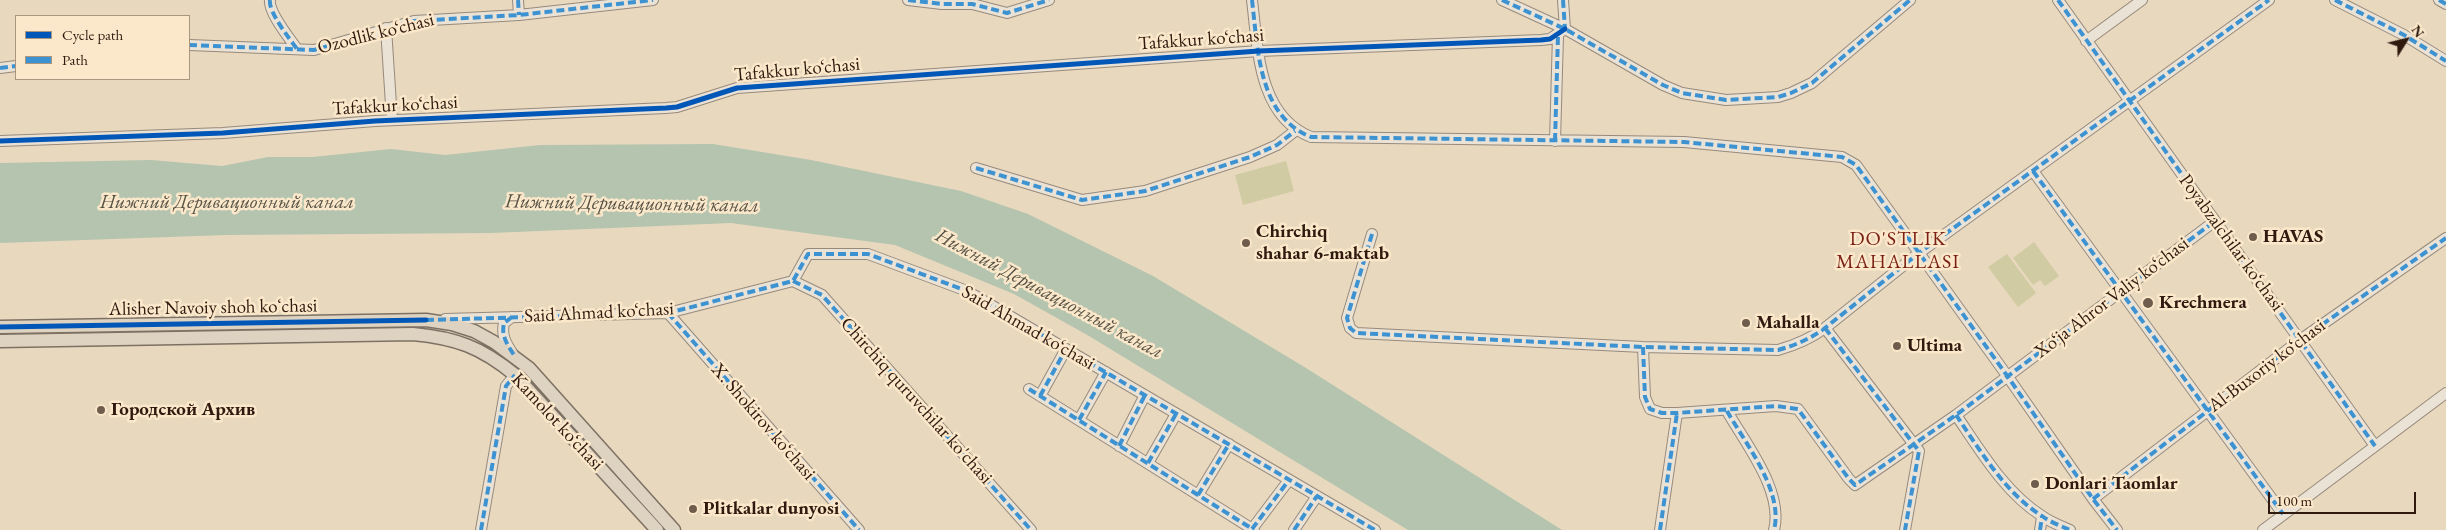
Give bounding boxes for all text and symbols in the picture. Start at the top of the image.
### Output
street label: Ozodlik ko‘chasi [315,9,437,59]
legend [15,15,190,80]
north arrow [2381,15,2431,65]
text: N [2408,21,2429,41]
street label: Tafakkur ko‘chasi [1137,24,1265,56]
text: Cycle path [62,25,123,44]
text: Path [62,50,88,69]
street label: Tafakkur ko‘chasi [733,53,861,87]
street label: Tafakkur ko‘chasi [331,91,459,121]
street label: Poyabzalchilar ko‘chasi [2174,170,2288,316]
water label: Нижний Деривационный канал [505,190,759,218]
water label: Нижний Деривационный канал [100,191,354,215]
place label: Chirchiq shahar 6-maktab [1256,221,1389,265]
water label: Нижний Деривационный канал [931,224,1167,364]
place label: HAVAS [2263,226,2323,248]
district label: DO'STLIK MAHALLASI [1835,228,1961,275]
marker: HAVAS [2247,231,2259,243]
street label: Xo‘ja Ahror Valiy ko‘chasi [2030,233,2194,363]
marker: Chirchiq shahar 6-maktab [1240,237,1252,249]
street label: Said Ahmad ko‘chasi [957,281,1099,375]
place label: Krechmera [2159,292,2247,314]
street label: Alisher Navoiy shoh koʻchasi [108,295,318,321]
marker: Krechmera [2141,296,2155,310]
street label: Said Ahmad ko‘chasi [524,298,674,328]
place label: Mahalla [1756,312,1819,334]
street label: Chirchiq quruvchilar ko'chasi [835,313,997,489]
street label: Al-Buxoriy ko‘chasi [2204,314,2330,418]
marker: Mahalla [1740,317,1752,329]
place label: Ultima [1907,335,1962,357]
marker: Ultima [1891,340,1903,352]
street label: X. Shokirov ko‘chasi [706,359,820,485]
street label: Kamolot ko‘chasi [506,369,608,475]
place label: Городской Архив [111,399,255,421]
marker: Городской Архив [95,404,107,416]
place label: Donlari Taomlar [2045,473,2178,495]
marker: Donlari Taomlar [2029,478,2041,490]
scale bar [2271,482,2418,514]
text: 100 m [2276,491,2312,510]
place label: Plitkalar dunyosi [703,498,839,520]
marker: Plitkalar dunyosi [687,503,699,515]

